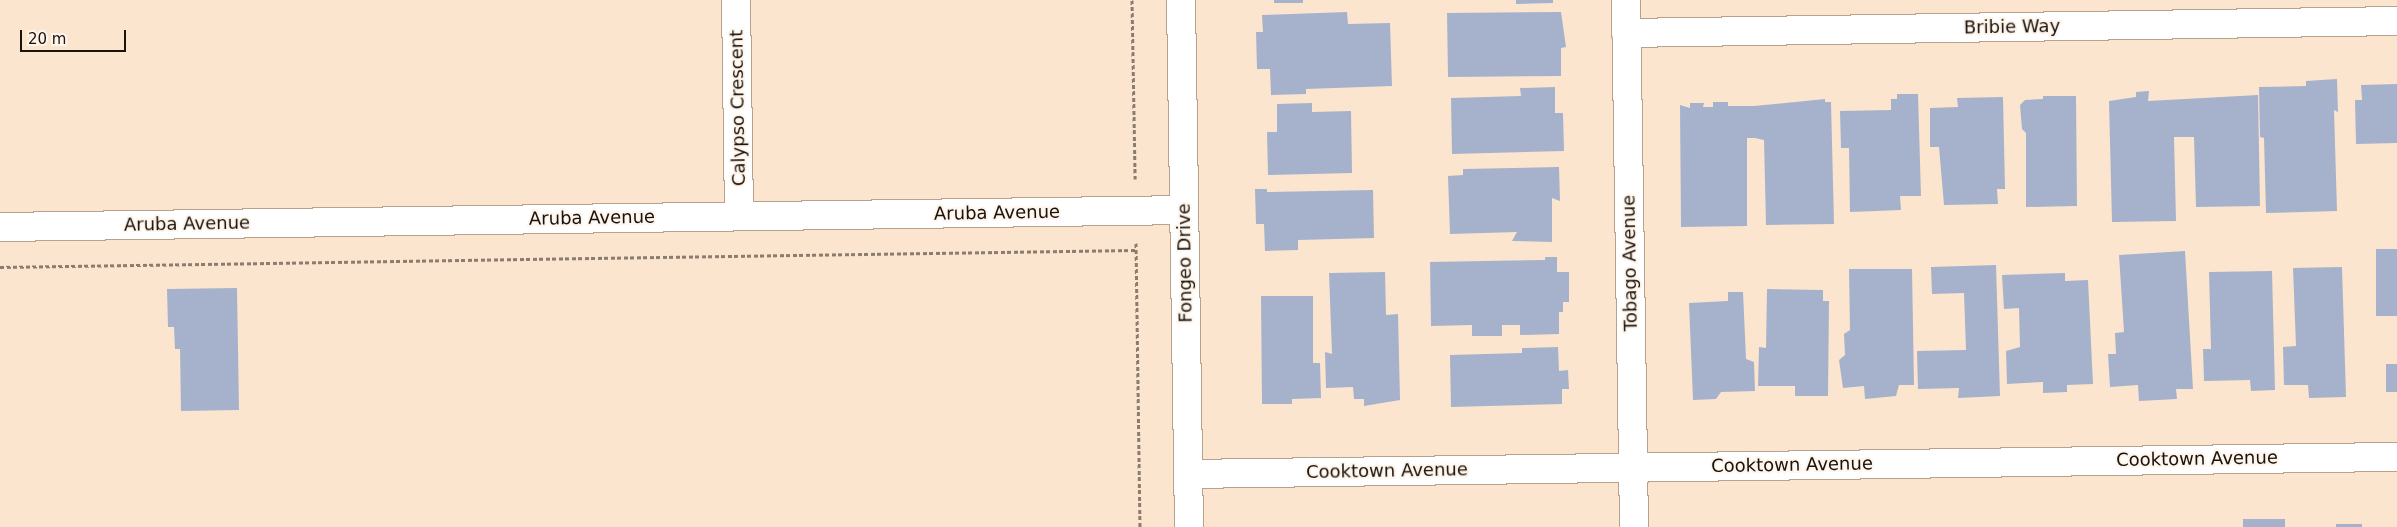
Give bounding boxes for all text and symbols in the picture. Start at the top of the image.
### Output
street label: Bribie Way [1964,15,2060,39]
scale bar [22,20,129,52]
text: 20 m [28,30,66,48]
street label: Calypso Crescent [726,30,750,186]
street label: Tobago Avenue [1618,195,1642,331]
street label: Aruba Avenue [934,201,1060,225]
street label: Fongeo Drive [1173,203,1197,323]
street label: Aruba Avenue [529,206,655,230]
street label: Aruba Avenue [124,212,250,236]
street label: Cooktown Avenue [2116,447,2278,471]
street label: Cooktown Avenue [1711,453,1873,477]
street label: Cooktown Avenue [1306,459,1468,483]

